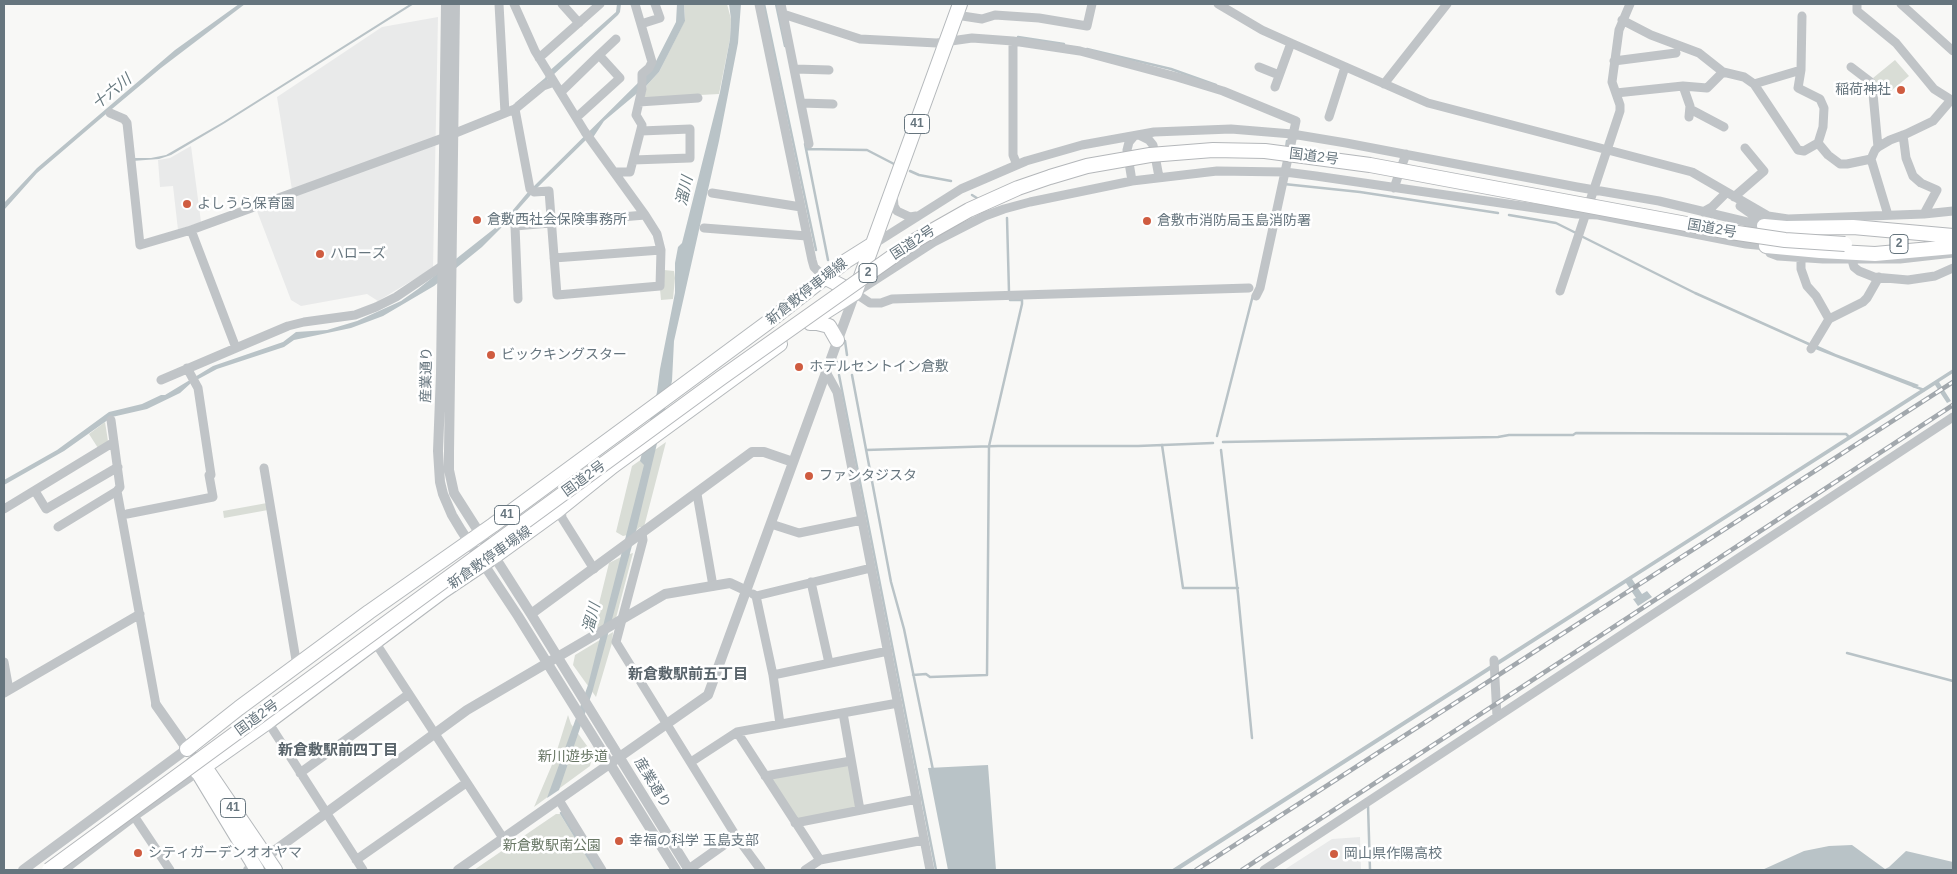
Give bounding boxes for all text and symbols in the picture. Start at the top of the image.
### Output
water label: 十六川 [89,71,135,113]
place label: 稲荷神社 [1835,82,1891,98]
marker: 稲荷神社 [1895,84,1907,96]
road number: 41 [904,115,930,134]
street label: 国道2号 [1288,146,1340,168]
water label: 溜川 [673,174,697,208]
place label: よしうら保育園 [197,196,295,212]
marker: よしうら保育園 [181,198,193,210]
place label: 倉敷西社会保険事務所 [487,212,627,228]
place label: 倉敷市消防局玉島消防署 [1157,213,1311,229]
marker: 倉敷西社会保険事務所 [471,214,483,226]
marker: 倉敷市消防局玉島消防署 [1141,215,1153,227]
street label: 国道2号 [1686,216,1738,242]
street label: 国道2号 [888,222,938,264]
road number: 2 [1890,234,1908,253]
place label: ハローズ [330,246,386,262]
marker: ハローズ [314,248,326,260]
street label: 新倉敷停車場線 [763,255,851,329]
road number: 2 [859,264,877,282]
street label: 産業通り [418,347,436,403]
place label: ビックキングスター [501,347,627,363]
marker: ビックキングスター [485,349,497,361]
place label: ホテルセントイン倉敷 [809,359,949,375]
marker: ホテルセントイン倉敷 [793,361,805,373]
street label: 国道2号 [559,458,609,500]
place label: ファンタジスタ [819,468,917,484]
marker: ファンタジスタ [803,470,815,482]
road number: 41 [494,506,520,524]
street label: 新倉敷停車場線 [445,523,535,593]
water label: 溜川 [579,601,605,635]
district label: 新倉敷駅前五丁目 [628,666,748,684]
street label: 国道2号 [232,697,282,739]
district label: 新倉敷駅前四丁目 [278,742,398,760]
park label: 新川遊歩道 [538,749,608,765]
street label: 産業通り [630,755,674,811]
road number: 41 [220,798,246,818]
place label: 幸福の科学 玉島支部 [629,833,759,849]
marker: 幸福の科学 玉島支部 [613,835,625,847]
park label: 新倉敷駅南公園 [503,838,601,854]
place label: シティガーデンオオヤマ [148,845,302,861]
place label: 岡山県作陽高校 [1344,846,1442,862]
marker: シティガーデンオオヤマ [132,847,144,859]
marker: 岡山県作陽高校 [1328,848,1340,860]

